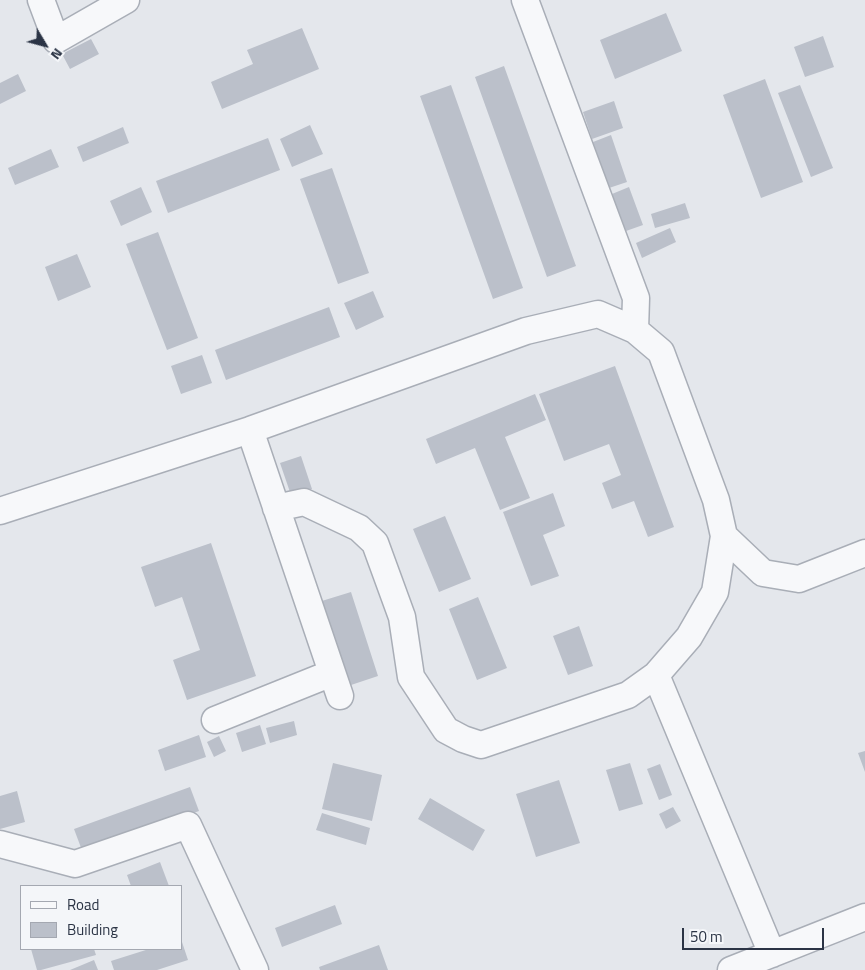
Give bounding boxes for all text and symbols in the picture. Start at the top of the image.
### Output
north arrow [20,20,70,70]
text: N [46,44,69,65]
legend [20,885,182,950]
text: Road [67,893,99,916]
text: Building [67,918,118,941]
scale bar [685,918,828,950]
text: 50 m [690,925,723,948]

